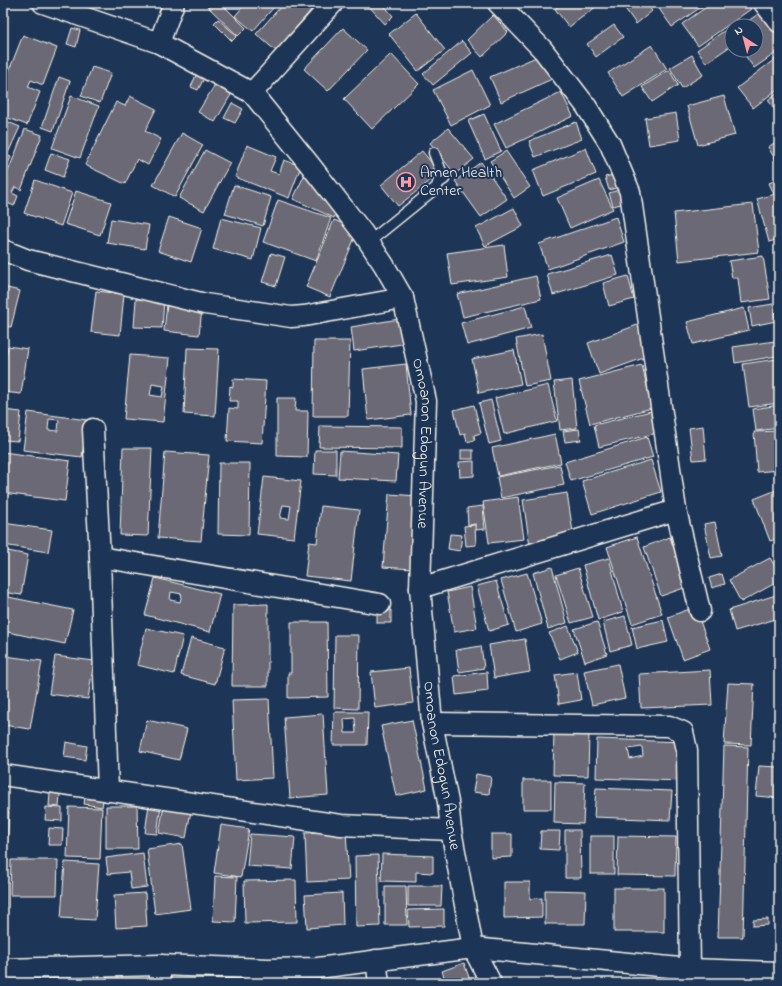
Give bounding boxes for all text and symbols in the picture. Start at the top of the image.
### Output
north arrow [724,18,764,58]
text: N [731,22,746,39]
place label: Amen Health Center [420,161,502,203]
hospital icon: Amen Health Center [395,171,417,193]
street label: Omoanon Edogun Avenue [405,356,438,530]
street label: Omoanon Edogun Avenue [416,680,467,853]

